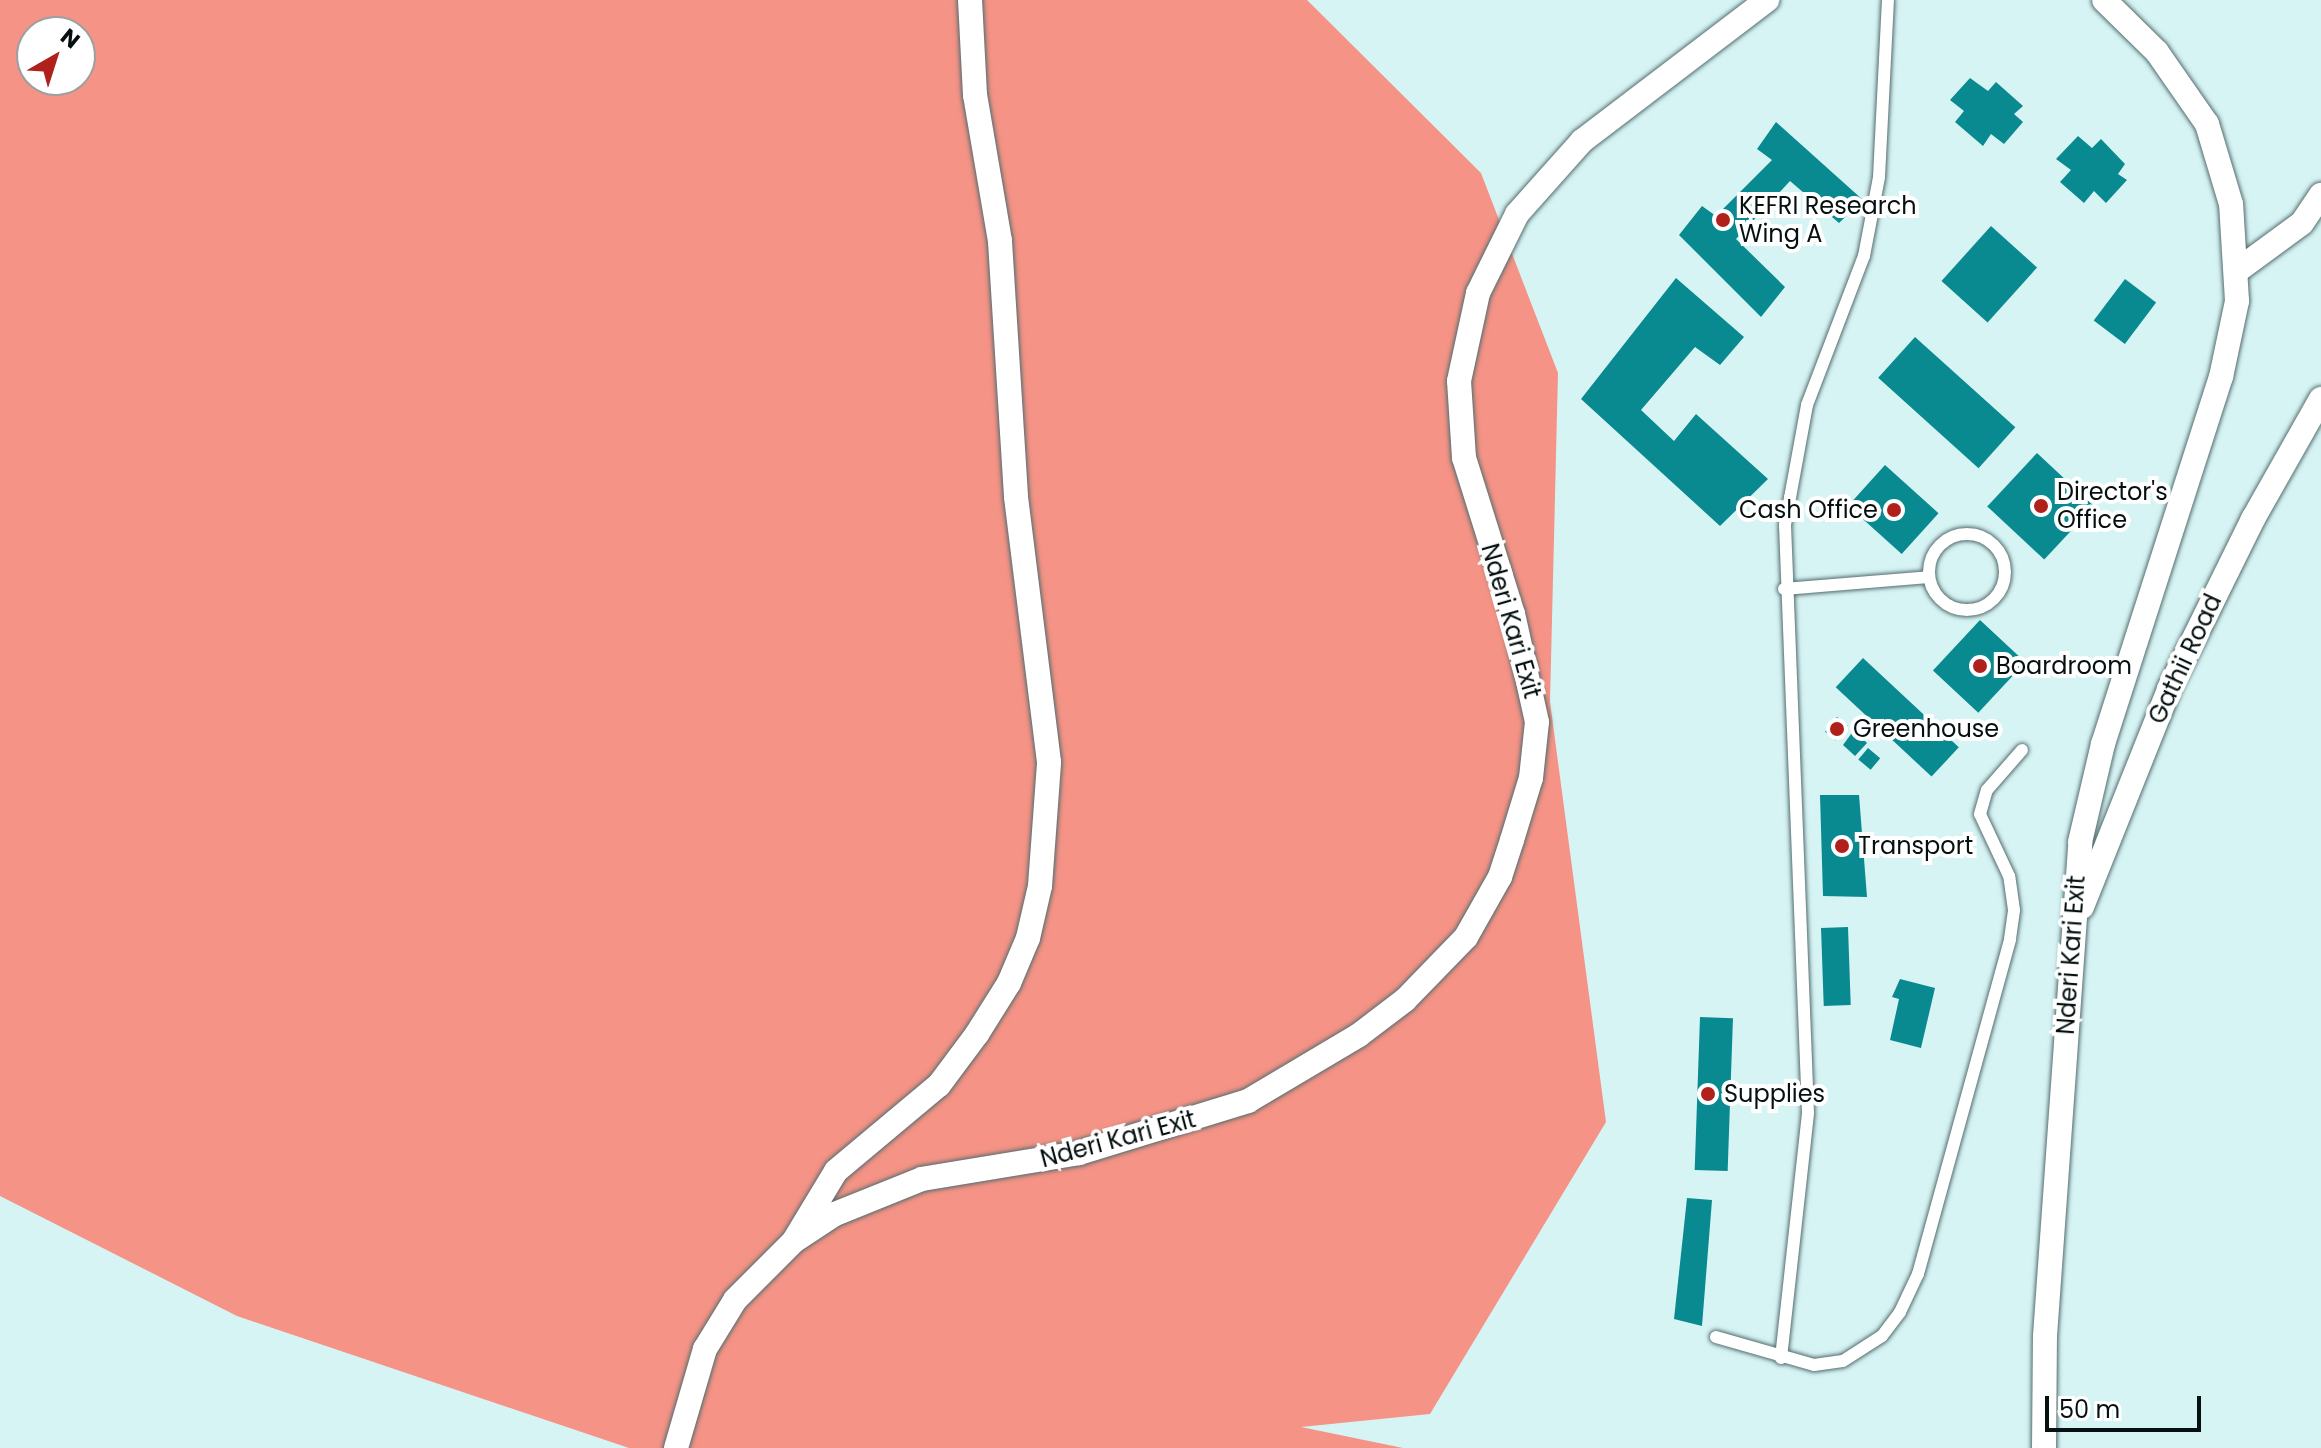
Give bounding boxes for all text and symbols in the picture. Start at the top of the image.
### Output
north arrow [16,16,96,96]
text: N [54,21,86,56]
place label: KEFRI Research Wing A [1739,192,1917,248]
marker: KEFRI Research Wing A [1714,211,1732,229]
place label: Director's Office [2057,478,2168,534]
place label: Cash Office [1739,496,1878,524]
marker: Director's Office [2032,497,2050,515]
marker: Cash Office [1885,501,1903,519]
street label: Nderi Kari Exit [1475,540,1547,702]
street label: Gathii Road [2142,590,2228,728]
place label: Boardroom [1996,652,2132,680]
marker: Boardroom [1971,657,1989,675]
place label: Greenhouse [1853,715,1999,743]
marker: Greenhouse [1828,720,1846,738]
place label: Transport [1858,832,1973,860]
marker: Transport [1833,837,1851,855]
street label: Nderi Kari Exit [2051,874,2091,1036]
place label: Supplies [1724,1080,1825,1108]
marker: Supplies [1699,1085,1717,1103]
street label: Nderi Kari Exit [1037,1104,1199,1174]
scale bar [2049,1380,2205,1430]
text: 50 m [2059,1393,2120,1426]

